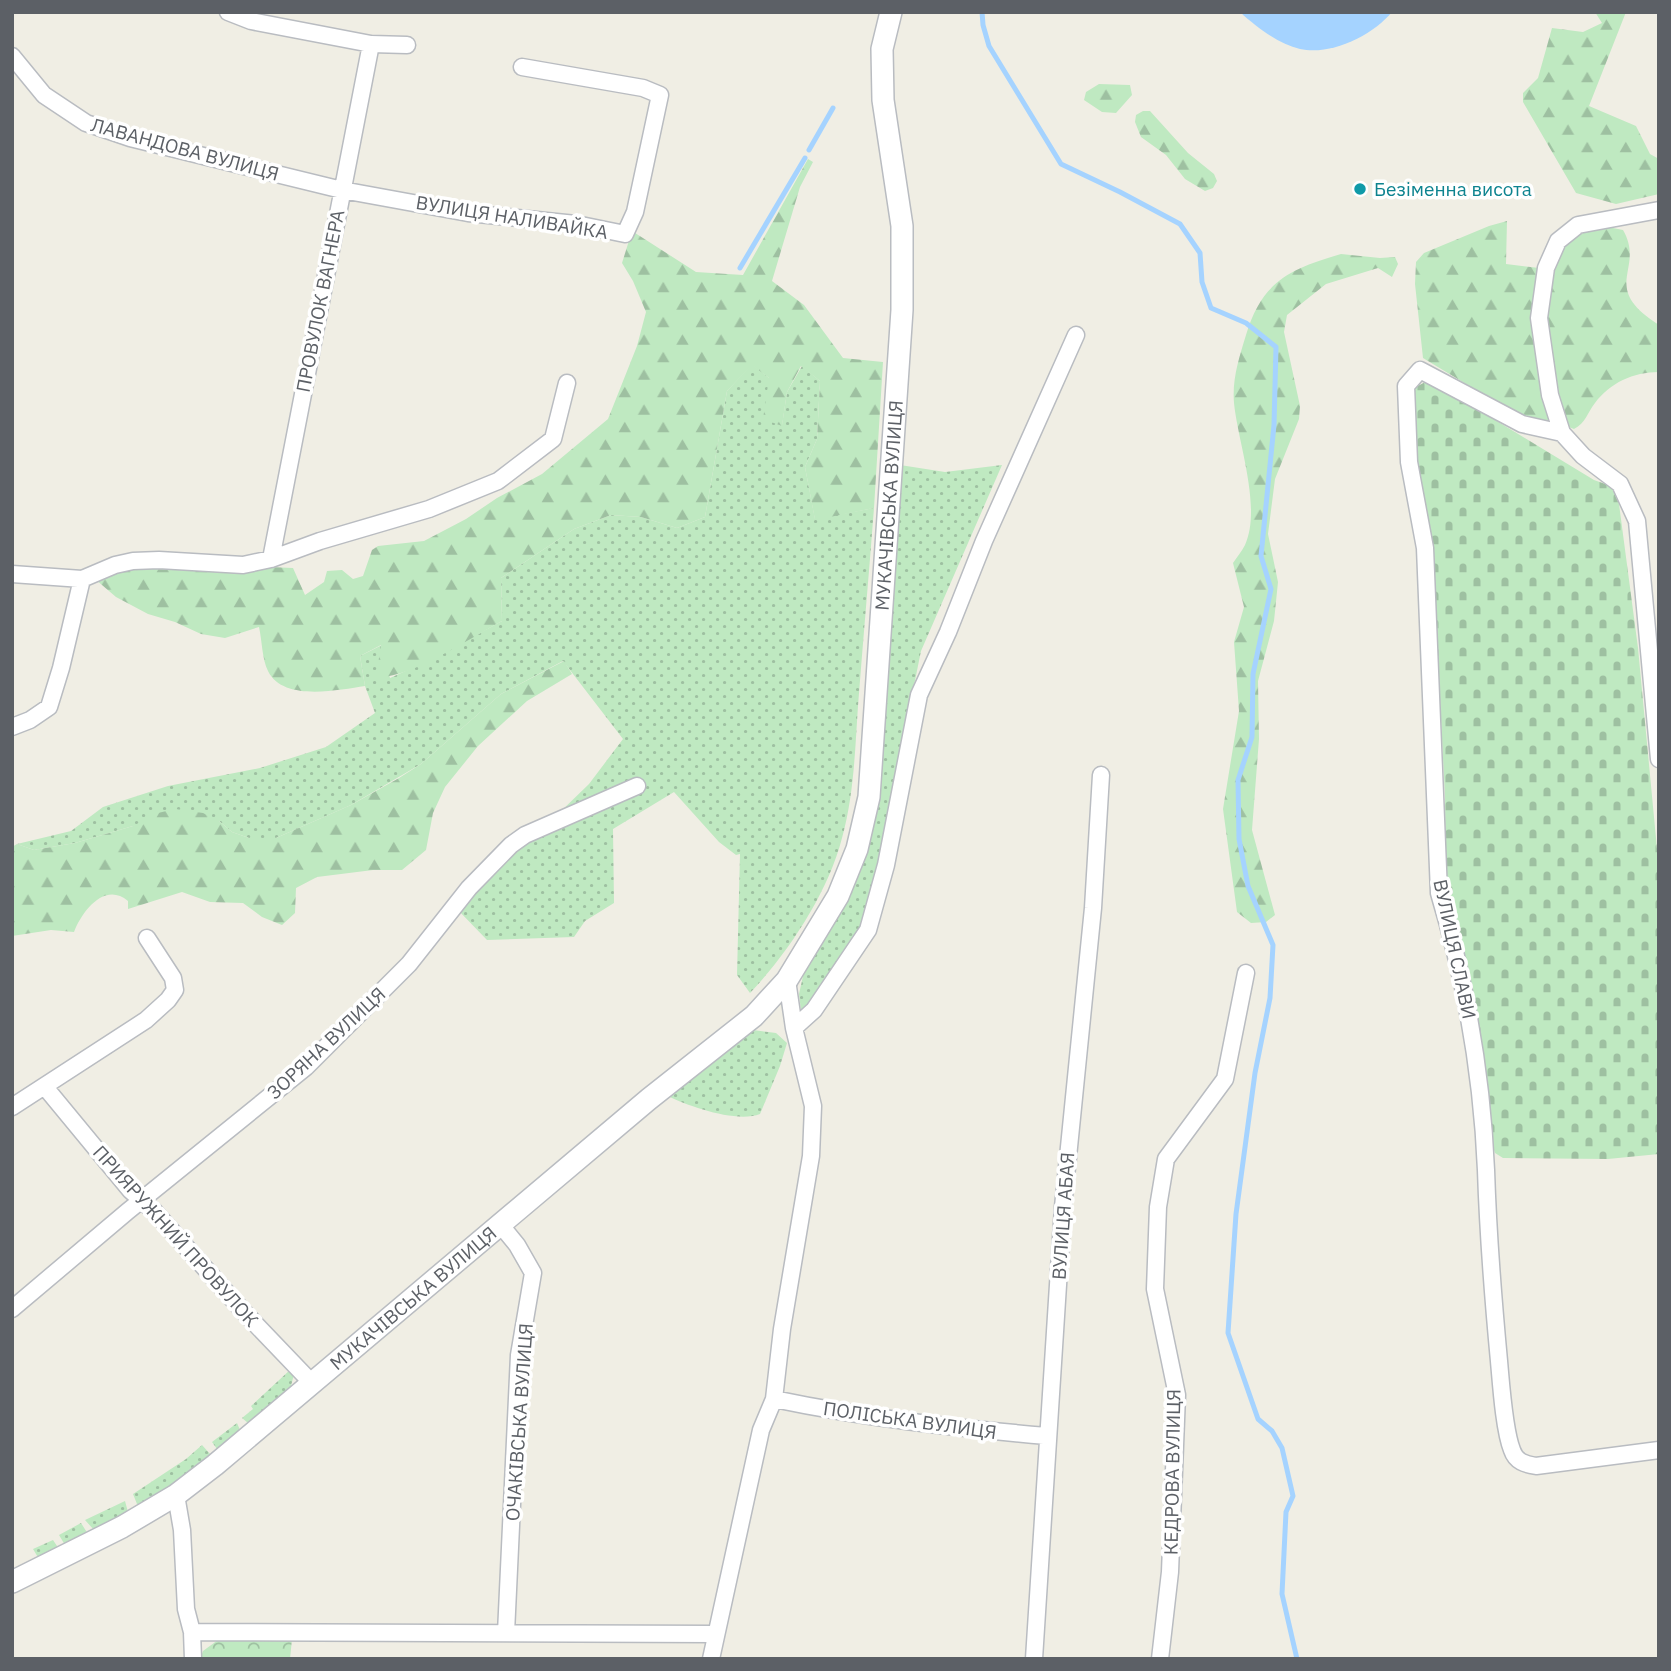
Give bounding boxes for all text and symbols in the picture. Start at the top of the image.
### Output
street label: ЛАВАНДОВА ВУЛИЦЯ [88,112,282,186]
place label: Безіменна висота [1374,177,1532,201]
marker: Безіменна висота [1352,181,1368,197]
street label: ВУЛИЦЯ НАЛИВАЙКА [414,190,610,244]
street label: ПРОВУЛОК ВАГНЕРА [291,208,349,394]
street label: МУКАЧІВСЬКА ВУЛИЦЯ [870,399,908,611]
street label: ВУЛИЦЯ СЛАВИ [1428,877,1482,1021]
street label: ЗОРЯНА ВУЛИЦЯ [262,982,390,1104]
street label: ПРИЯРУЖНИЙ ПРОВУЛОК [88,1140,264,1332]
street label: ВУЛИЦЯ АБАЯ [1047,1151,1079,1281]
street label: МУКАЧІВСЬКА ВУЛИЦЯ [325,1221,501,1375]
street label: ОЧАКІВСЬКА ВУЛИЦЯ [500,1322,538,1522]
street label: КЕДРОВА ВУЛИЦЯ [1159,1389,1185,1555]
street label: ПОЛІСЬКА ВУЛИЦЯ [822,1396,998,1444]

